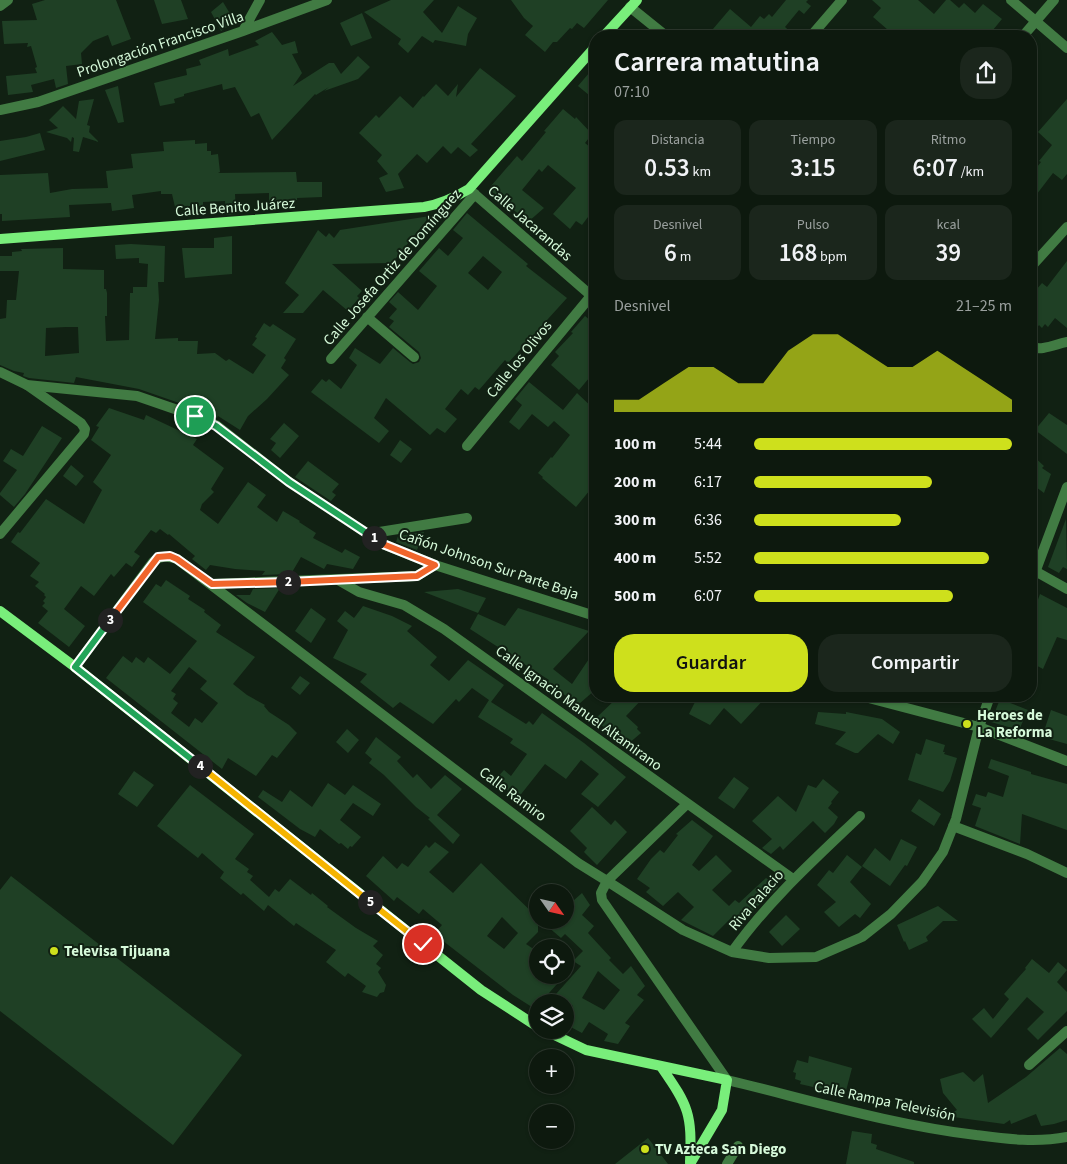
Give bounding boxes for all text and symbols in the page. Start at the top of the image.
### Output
street label: Prolongación Francisco Villa [74,6,247,83]
text: Carrera matutina [614,42,820,82]
button: share [960,47,1012,99]
text: 07:10 [614,81,650,103]
text: Distancia [651,130,705,150]
text: Tiempo [791,130,835,150]
text: Ritmo [931,130,966,150]
text: 0.53 [644,150,690,186]
text: 3:15 [790,150,836,186]
text: 6:07 [913,150,958,186]
text: km [690,162,711,182]
text: /km [958,162,984,182]
street label: Calle Jacarandas [483,181,577,266]
street label: Calle Josefa Ortiz de Domínguez [318,185,466,350]
street label: Calle Benito Juárez [174,193,296,222]
text: Desnivel [653,215,702,235]
text: Pulso [797,215,829,235]
text: kcal [937,215,960,235]
text: 6 [664,235,677,271]
text: 168 [779,235,817,271]
text: 39 [936,235,961,271]
text: m [677,247,691,267]
text: bpm [817,247,847,267]
text: Desnivel [614,295,671,317]
text: 21–25 m [956,295,1012,317]
street label: Calle los Olivos [482,316,557,403]
pin [174,395,216,437]
icon: arrive [181,402,209,430]
text: 100 m [614,433,656,455]
text: 5:44 [694,433,722,455]
text: 200 m [614,471,656,493]
text: 6:17 [694,471,722,493]
text: 300 m [614,509,656,531]
text: 6:36 [694,509,722,531]
street label: Cañón Johnson Sur Parte Baja [396,524,582,605]
pin: 1 [362,526,386,550]
text: 1 [371,528,378,548]
text: 400 m [614,547,656,569]
text: 5:52 [694,547,722,569]
pin: 2 [276,570,300,594]
text: 2 [285,572,292,592]
text: 500 m [614,585,656,607]
text: 6:07 [694,585,722,607]
pin: 3 [98,608,122,632]
text: 3 [107,610,114,630]
button: Guardar [614,634,808,692]
button: Compartir [818,634,1012,692]
street label: Calle Ignacio Manuel Altamirano [491,641,666,776]
place label: Heroes de La Reforma [977,705,1053,743]
marker: Heroes de La Reforma [961,718,973,730]
pin: 4 [188,754,212,778]
text: 4 [197,756,204,776]
street label: Calle Ramiro [475,762,551,827]
street label: Riva Palacio [724,865,789,936]
north arrow [529,884,574,929]
map controls [529,884,574,1149]
pin: 5 [358,890,382,914]
text: 5 [367,892,374,912]
pin [402,923,444,965]
icon: check [409,930,437,958]
button: locate [529,939,574,984]
place label: Televisa Tijuana [64,941,170,962]
marker: Televisa Tijuana [48,945,60,957]
button: layers [529,994,574,1039]
button: + [529,1049,574,1094]
street label: Calle Rampa Televisión [812,1076,958,1127]
button: − [529,1104,574,1149]
place label: TV Azteca San Diego [655,1139,786,1160]
marker: TV Azteca San Diego [639,1143,651,1155]

